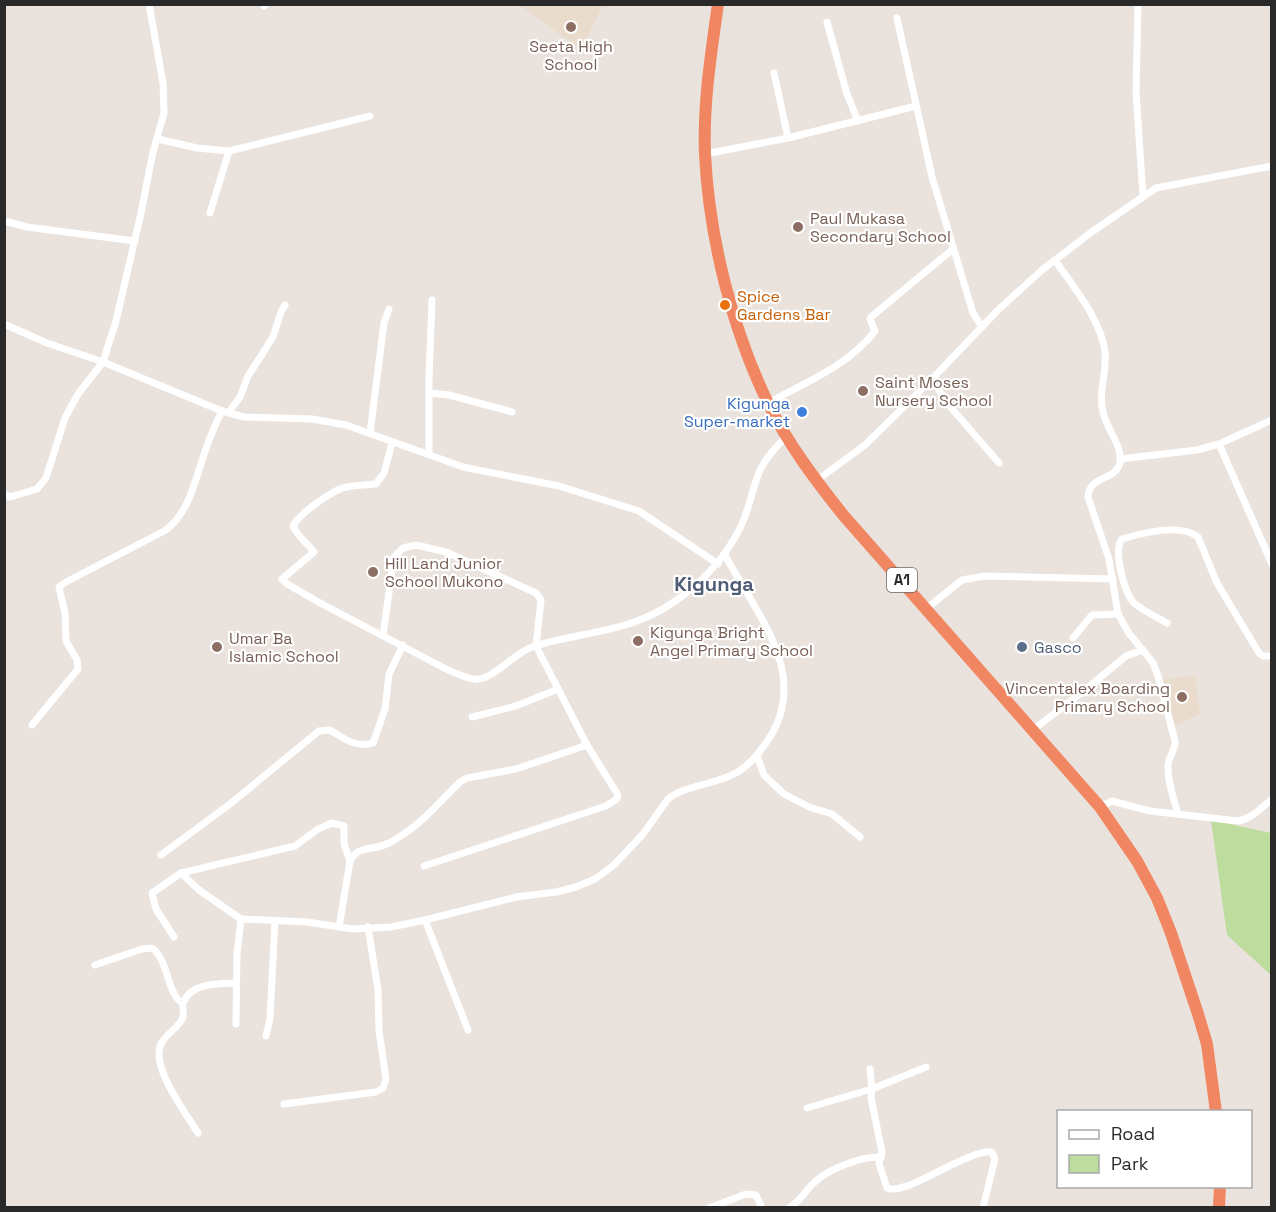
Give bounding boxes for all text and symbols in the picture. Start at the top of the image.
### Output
marker: Seeta High School [564,20,578,34]
place label: Seeta High School [529,36,613,75]
place label: Paul Mukasa Secondary School [810,208,951,247]
marker: Paul Mukasa Secondary School [791,220,805,234]
place label: Spice Gardens Bar [737,286,830,325]
marker: Spice Gardens Bar [718,298,732,312]
place label: Saint Moses Nursery School [875,372,992,411]
marker: Saint Moses Nursery School [856,384,870,398]
place label: Kigunga Super-market [684,393,790,432]
marker: Kigunga Super-market [795,405,809,419]
place label: Hill Land Junior School Mukono [385,553,503,592]
marker: Hill Land Junior School Mukono [366,565,380,579]
road number: A1 [887,568,917,592]
district label: Kigunga [674,571,754,597]
place label: Kigunga Bright Angel Primary School [650,622,813,661]
place label: Umar Ba Islamic School [229,628,339,667]
marker: Kigunga Bright Angel Primary School [631,634,645,648]
place label: Gasco [1034,637,1082,658]
marker: Umar Ba Islamic School [210,640,224,654]
marker: Gasco [1015,640,1029,654]
place label: Vincentalex Boarding Primary School [1005,678,1170,717]
marker: Vincentalex Boarding Primary School [1175,690,1189,704]
legend [1057,1110,1252,1188]
text: Road [1111,1122,1155,1145]
text: Park [1111,1152,1149,1175]

